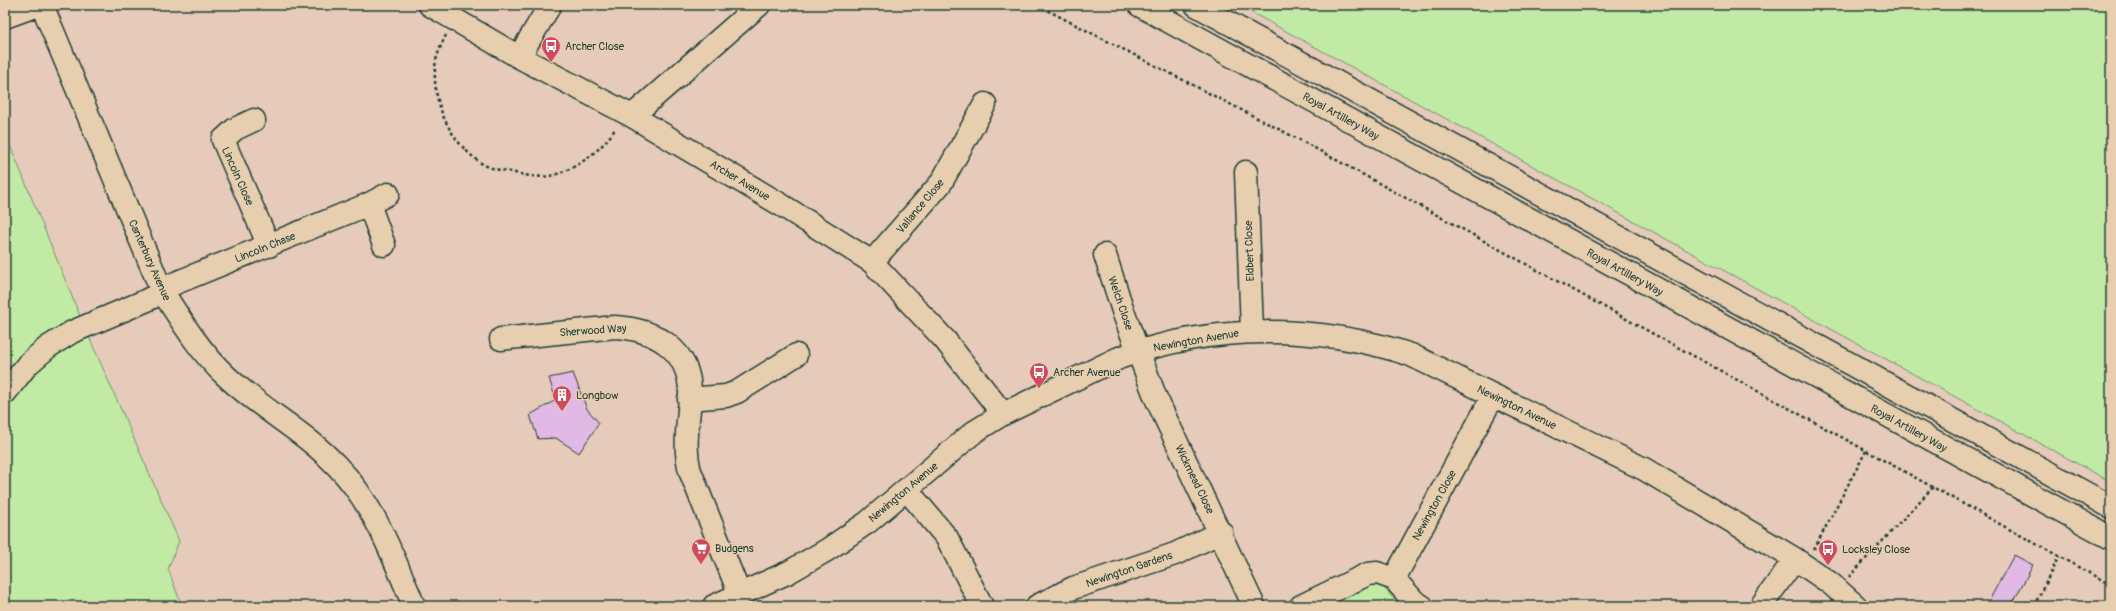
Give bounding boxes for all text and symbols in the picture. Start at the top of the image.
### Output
bus stop icon: Archer Close [540,35,562,63]
place label: Archer Close [565,40,625,53]
street label: Royal Artillery Way [1300,90,1382,143]
street label: Lincoln Close [219,145,256,208]
street label: Archer Avenue [708,158,772,204]
street label: Vallance Close [894,176,947,236]
street label: Canterbury Avenue [126,218,173,303]
street label: Eldbert Close [1242,220,1257,282]
street label: Lincoln Chase [233,229,298,266]
street label: Royal Artillery Way [1584,246,1666,299]
street label: Welch Close [1105,274,1136,332]
street label: Sherwood Way [559,322,627,339]
street label: Newington Avenue [1152,326,1240,354]
bus stop icon: Archer Avenue [1028,361,1050,389]
place label: Archer Avenue [1053,366,1121,379]
street label: Newington Avenue [1475,383,1559,433]
building icon: Longbow [551,384,573,412]
place label: Longbow [576,389,619,402]
street label: Royal Artillery Way [1868,402,1950,455]
street label: Wickmead Close [1172,443,1217,516]
street label: Newington Avenue [866,459,941,525]
street label: Newington Close [1410,467,1459,543]
supermarket icon: Budgens [690,537,712,565]
bus stop icon: Locksley Close [1817,538,1839,566]
place label: Budgens [715,542,754,555]
place label: Locksley Close [1842,543,1911,556]
street label: Newington Gardens [1084,549,1174,590]

